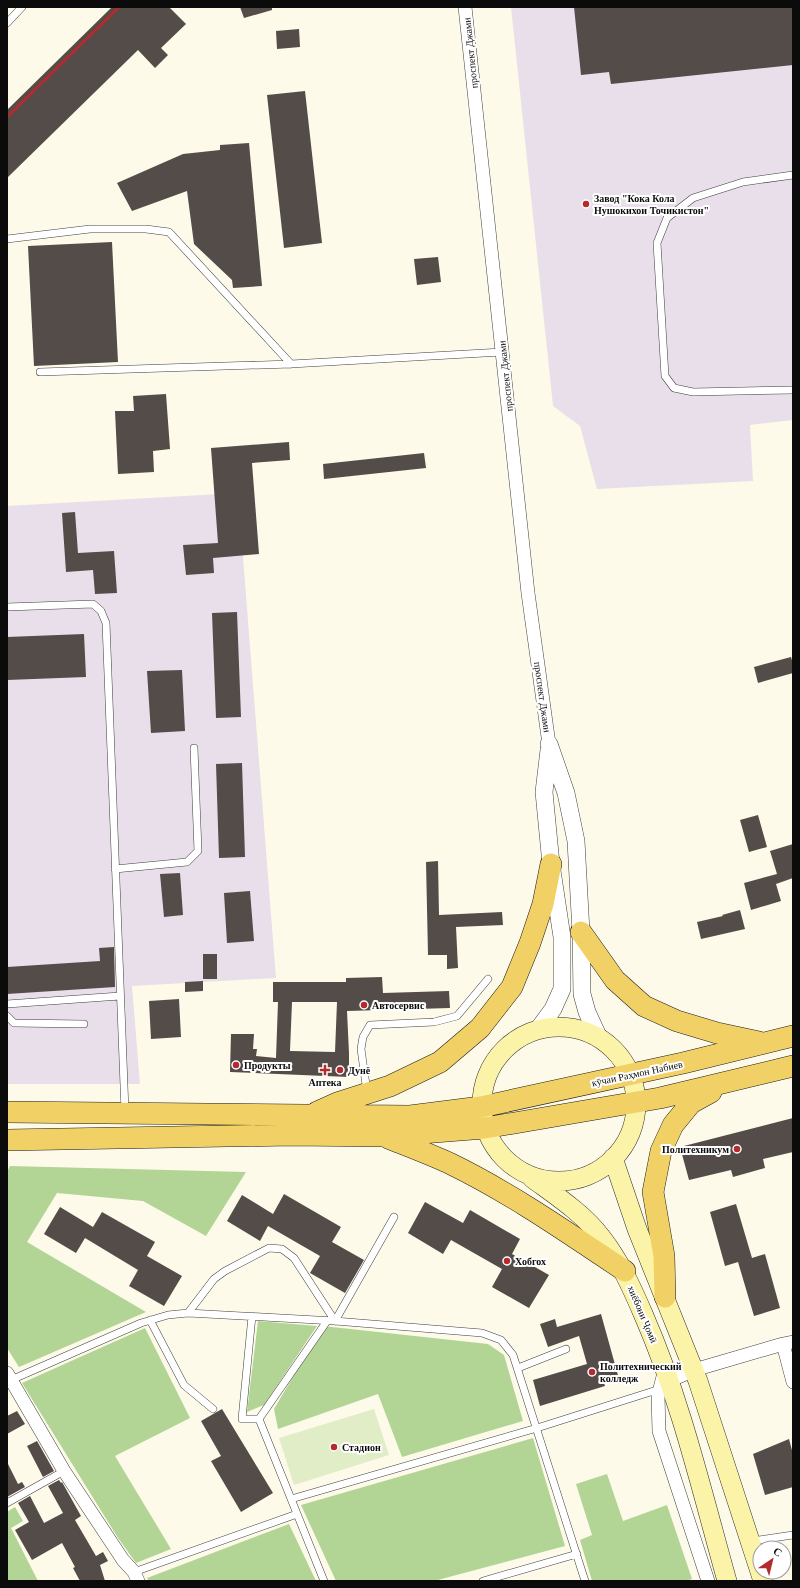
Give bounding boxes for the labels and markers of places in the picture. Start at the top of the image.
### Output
place label: Завод "Кока Кола Нушокихои Точикистон" [594,193,709,216]
marker: Завод "Кока Кола Нушокихои Точикистон" [581,199,591,209]
marker: Автосервис [359,1000,369,1010]
place label: Автосервис [372,1000,425,1011]
marker: Продукты [231,1060,241,1070]
place label: Продукты [244,1060,291,1071]
marker: Аптека [320,1065,330,1075]
marker: Дунё [335,1065,345,1075]
place label: Дунё [348,1065,371,1076]
place label: Аптека [309,1077,341,1088]
place label: Политехникум [662,1144,729,1155]
marker: Политехникум [732,1144,742,1154]
marker: Хобгох [502,1256,512,1266]
place label: Хобгох [515,1256,546,1267]
place label: Политехнический колледж [600,1361,682,1384]
marker: Политехнический колледж [587,1367,597,1377]
marker: Стадион [329,1442,339,1452]
place label: Стадион [342,1442,381,1453]

